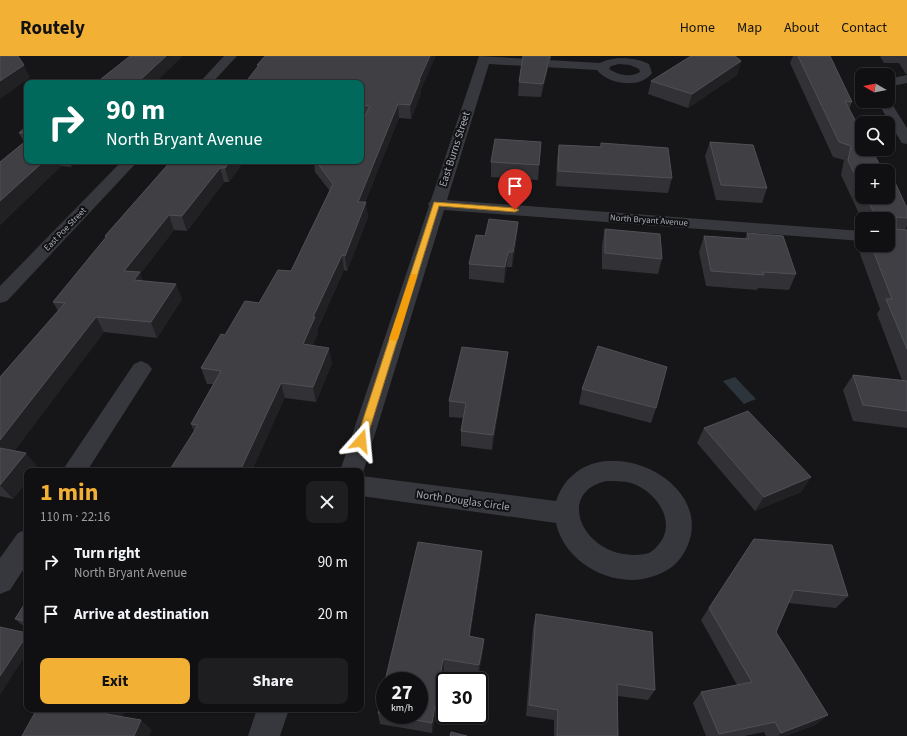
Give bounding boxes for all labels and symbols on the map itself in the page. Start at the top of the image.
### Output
north arrow [855,68,895,108]
street label: East Burns Street [435,109,474,189]
pin [498,169,532,210]
street label: East Poe Street [41,205,90,254]
street label: North Bryant Avenue [609,211,689,230]
position arrow [340,420,382,462]
street label: North Douglas Circle [415,487,511,515]
speed limit sign: 30 [436,672,488,724]

